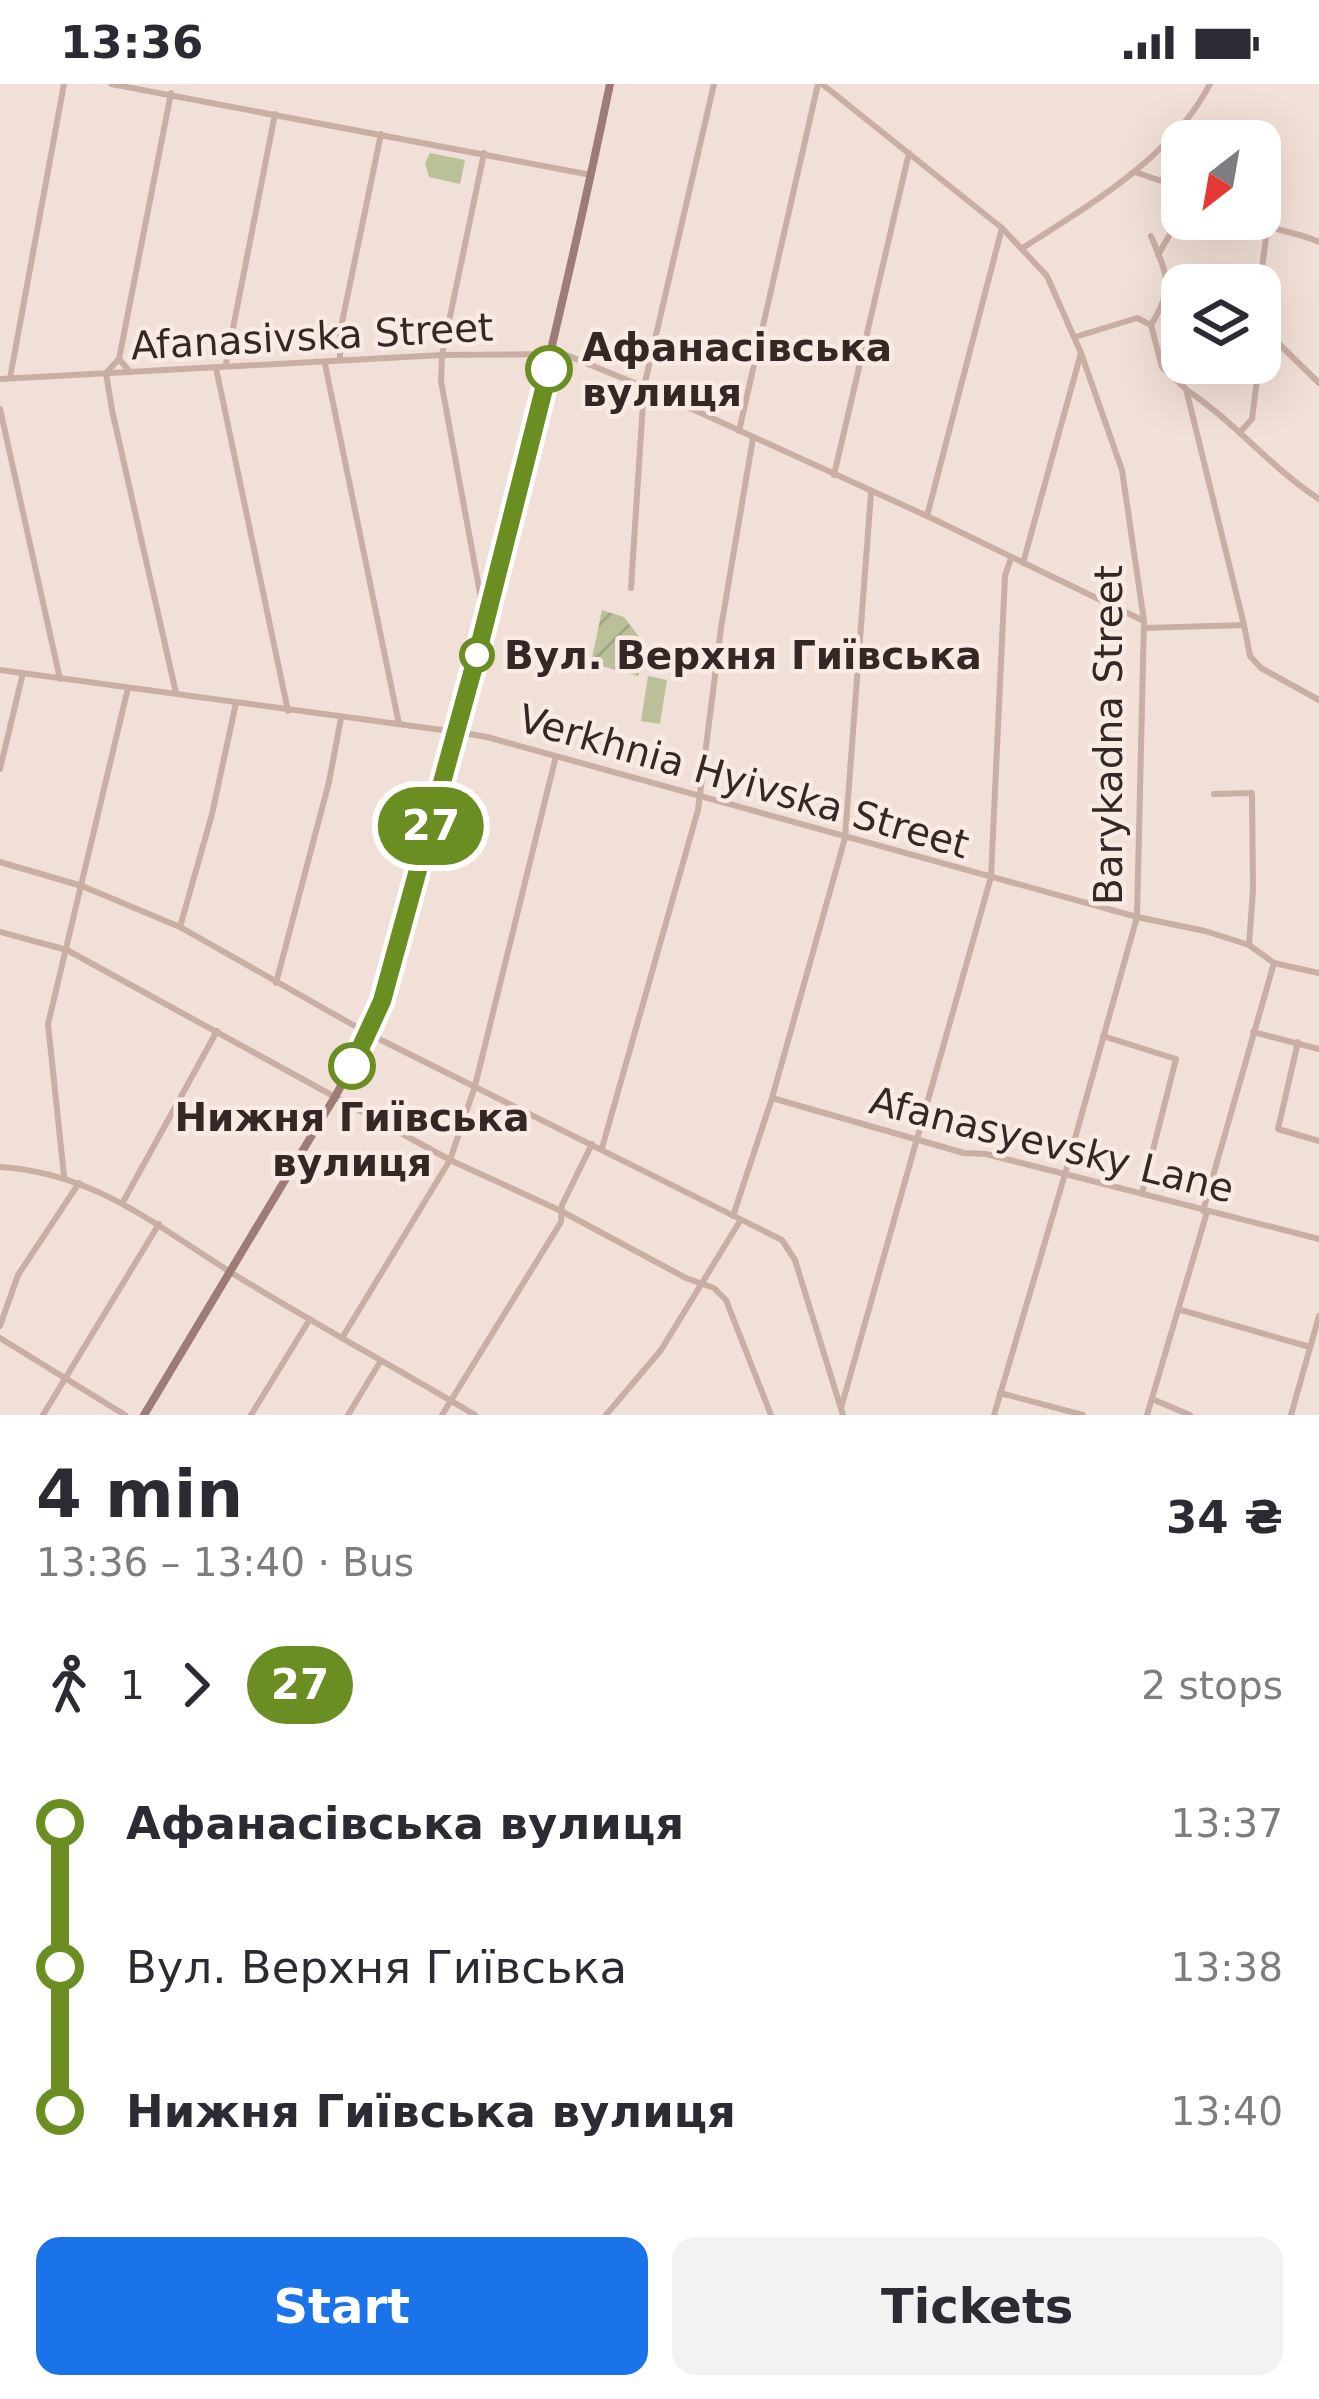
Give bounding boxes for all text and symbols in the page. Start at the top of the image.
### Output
text: 13:36 [60,16,203,69]
north arrow [1161,120,1281,240]
map controls [1161,120,1281,384]
button: layers [1161,264,1281,384]
street label: Afanasivska Street [130,305,494,368]
place label: Афанасівська вулиця [582,325,892,415]
marker: Афанасівська вулиця [527,347,571,391]
street label: Barykadna Street [1086,565,1131,905]
place label: Вул. Верхня Гиївська [504,633,982,678]
marker: Вул. Верхня Гиївська [461,639,493,671]
street label: Verkhnia Hyivska Street [514,696,974,867]
line badge: 27 [377,787,485,865]
text: 27 [402,801,460,850]
marker: Нижня Гиївська вулиця [330,1044,374,1088]
street label: Afanasyevsky Lane [865,1077,1238,1211]
place label: Нижня Гиївська вулиця [174,1095,530,1185]
text: 4 min [36,1456,243,1533]
text: 34 ₴ [1166,1491,1283,1544]
text: 13:36 – 13:40 · Bus [36,1540,414,1585]
icon: walk [36,1652,102,1718]
icon: forward [163,1652,229,1718]
text: 27 [271,1660,329,1709]
text: 1 [120,1663,145,1708]
text: 2 stops [1141,1663,1283,1708]
text: Афанасівська вулиця [126,1797,684,1850]
text: 13:37 [1171,1801,1283,1846]
text: Вул. Верхня Гиївська [126,1941,627,1994]
text: 13:38 [1171,1945,1283,1990]
text: Нижня Гиївська вулиця [126,2085,736,2138]
text: 13:40 [1171,2089,1283,2134]
button: Start [36,2237,648,2375]
button: Tickets [672,2237,1283,2375]

